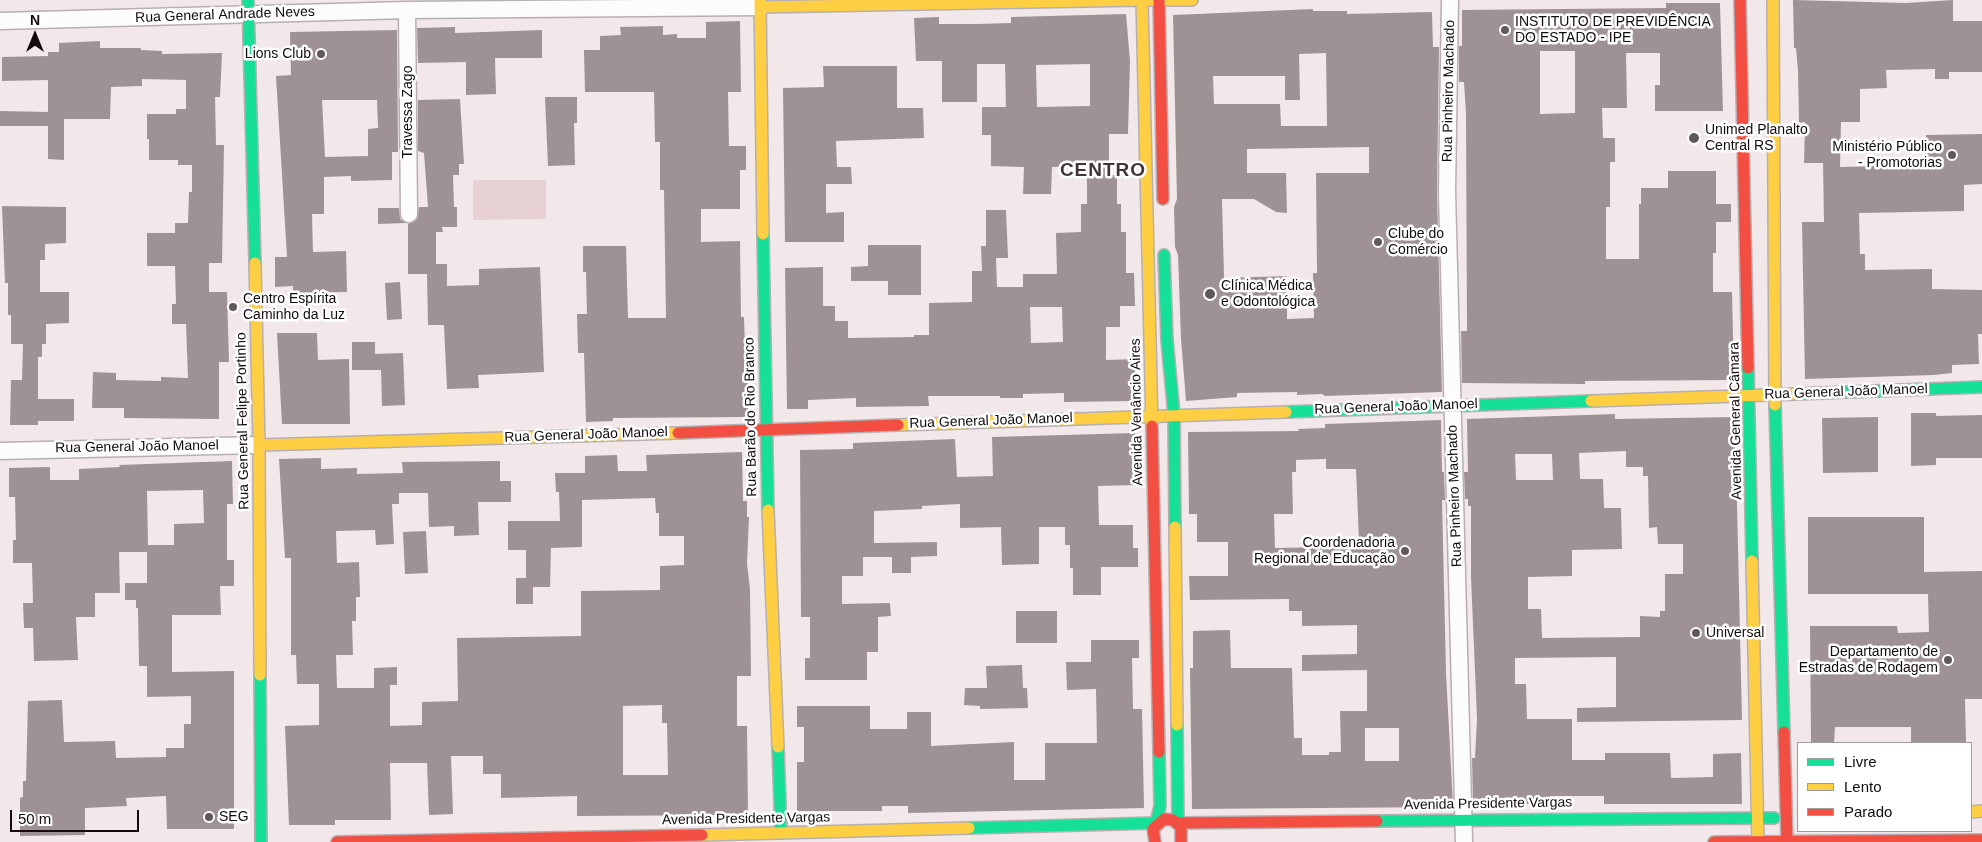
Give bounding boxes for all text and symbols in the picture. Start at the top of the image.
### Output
street label: Rua General Andrade Neves [135,3,315,27]
north arrow [10,10,60,60]
text: N [30,12,40,28]
place label: INSTITUTO DE PREVIDÊNCIA DO ESTADO - IPE [1515,14,1711,46]
street label: Rua Pinheiro Machado [1439,20,1459,162]
marker: INSTITUTO DE PREVIDÊNCIA DO ESTADO - IPE [1499,24,1511,36]
place label: Lions Club [245,46,311,62]
marker: Lions Club [315,48,327,60]
street label: Travessa Zago [400,66,416,158]
place label: Unimed Planalto Central RS [1705,122,1808,154]
marker: Unimed Planalto Central RS [1687,131,1701,145]
place label: Ministério Público - Promotorias [1832,139,1942,172]
marker: Ministério Público - Promotorias [1946,149,1958,161]
district label: CENTRO [1059,160,1147,182]
place label: Clube do Comércio [1388,226,1448,258]
marker: Clube do Comércio [1372,236,1384,248]
place label: Clínica Médica e Odontológica [1221,278,1315,310]
marker: Clínica Médica e Odontológica [1203,287,1217,301]
place label: Centro Espírita Caminho da Luz [243,291,345,324]
marker: Centro Espírita Caminho da Luz [227,301,239,313]
street label: Rua General Felipe Portinho [233,332,253,510]
street label: Rua Barão do Rio Branco [741,337,761,497]
street label: Avenida Venâncio Aires [1127,338,1147,486]
street label: Avenida General Câmara [1726,342,1746,500]
street label: Rua General João Manoel [1764,381,1928,403]
street label: Rua General João Manoel [1314,396,1478,418]
street label: Rua General João Manoel [909,410,1073,432]
street label: Rua General João Manoel [504,424,668,446]
street label: Rua Pinheiro Machado [1444,425,1466,567]
street label: Rua General João Manoel [55,437,219,457]
place label: Coordenadoria Regional de Educação [1254,535,1395,568]
marker: Coordenadoria Regional de Educação [1399,545,1411,557]
place label: Universal [1706,625,1764,641]
marker: Universal [1690,627,1702,639]
place label: Departamento de Estradas de Rodagem [1799,644,1938,676]
marker: Departamento de Estradas de Rodagem [1942,654,1954,666]
legend [1797,742,1972,832]
text: Livre [1844,753,1877,770]
text: Lento [1844,778,1882,795]
street label: Avenida Presidente Vargas [1404,794,1572,814]
scale bar [12,800,141,832]
text: Parado [1844,803,1892,820]
place label: SEG [219,809,249,825]
street label: Avenida Presidente Vargas [662,809,830,829]
text: 50 m [18,810,51,827]
marker: SEG [203,811,215,823]

